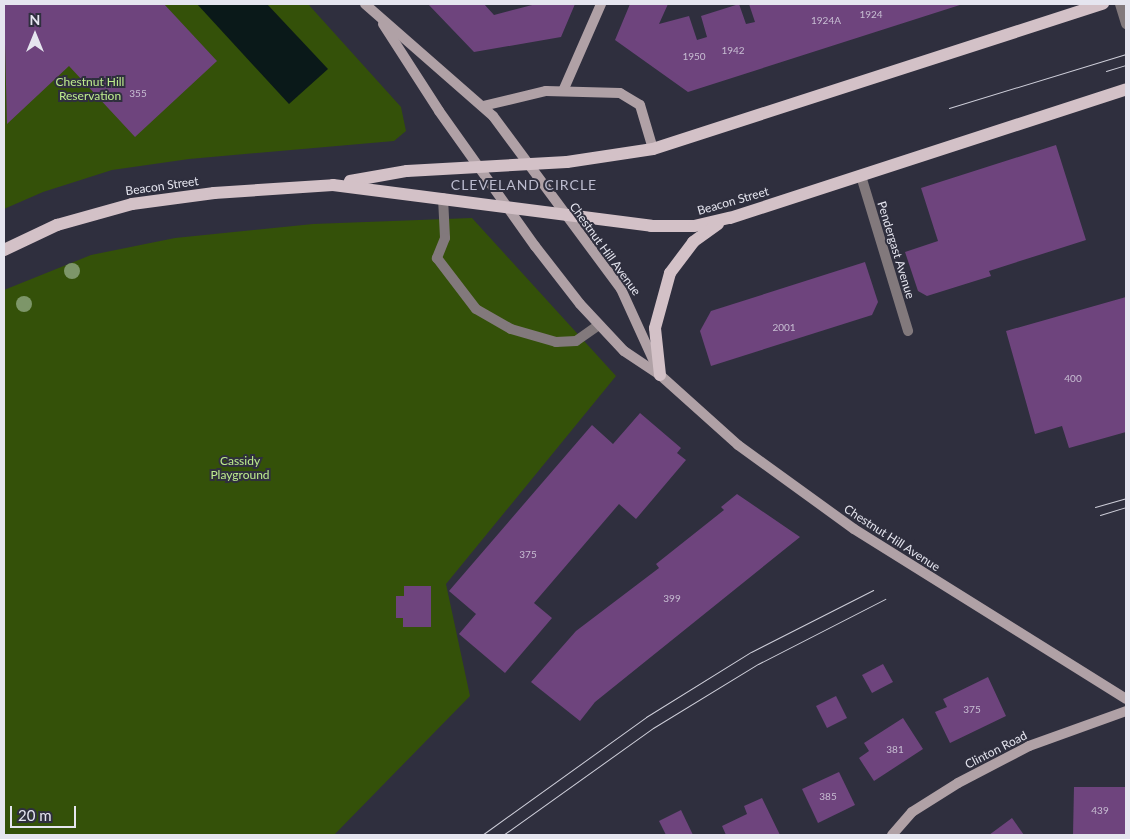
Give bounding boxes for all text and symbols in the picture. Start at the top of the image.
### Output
house number: 1924 [859,9,883,21]
north arrow [10,10,60,60]
text: N [30,11,40,28]
house number: 1924A [811,15,841,27]
house number: 1942 [721,45,745,57]
house number: 1950 [682,51,706,63]
park label: Chestnut Hill Reservation [56,75,124,103]
house number: 355 [129,88,147,100]
street label: Beacon Street [124,174,200,198]
district label: CLEVELAND CIRCLE [449,177,599,193]
street label: Beacon Street [696,184,770,218]
street label: Pendergast Avenue [874,199,918,301]
street label: Chestnut Hill Avenue [566,200,644,298]
house number: 2001 [772,322,796,334]
house number: 400 [1064,373,1082,385]
park label: Cassidy Playground [210,454,270,482]
street label: Chestnut Hill Avenue [841,502,943,574]
house number: 375 [519,549,537,561]
house number: 399 [663,593,681,605]
house number: 375 [963,704,981,716]
street label: Clinton Road [963,728,1029,772]
house number: 381 [886,744,904,756]
house number: 385 [819,791,837,803]
scale bar [12,796,79,828]
house number: 439 [1091,805,1109,817]
text: 20 m [18,806,52,824]

